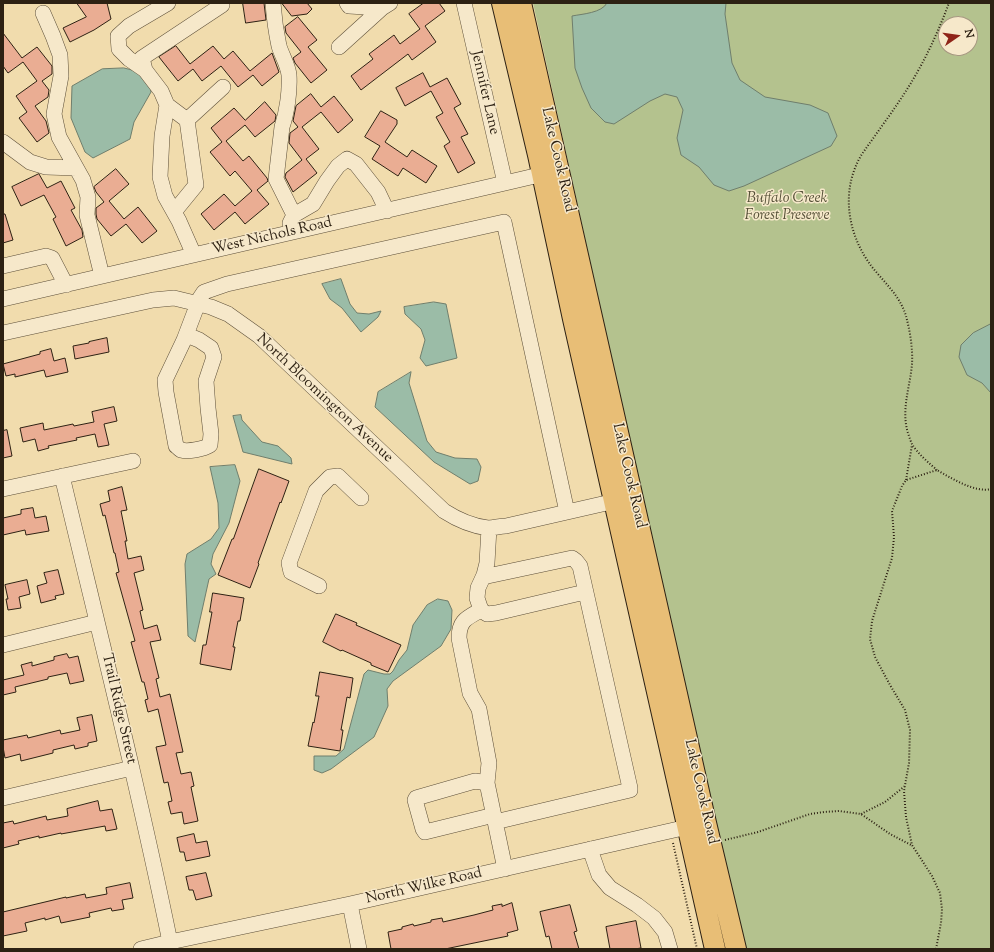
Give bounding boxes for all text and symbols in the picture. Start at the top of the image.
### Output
north arrow [938,16,978,56]
text: N [960,27,978,40]
street label: Jennifer Lane [466,49,502,137]
street label: Lake Cook Road [536,106,578,214]
park label: Buffalo Creek Forest Preserve [744,190,830,225]
street label: West Nichols Road [210,214,334,260]
street label: North Bloomington Avenue [252,331,396,467]
street label: Lake Cook Road [607,422,649,530]
street label: Trail Ridge Street [97,652,139,766]
street label: Lake Cook Road [679,738,721,846]
street label: North Wilke Road [364,865,484,909]

